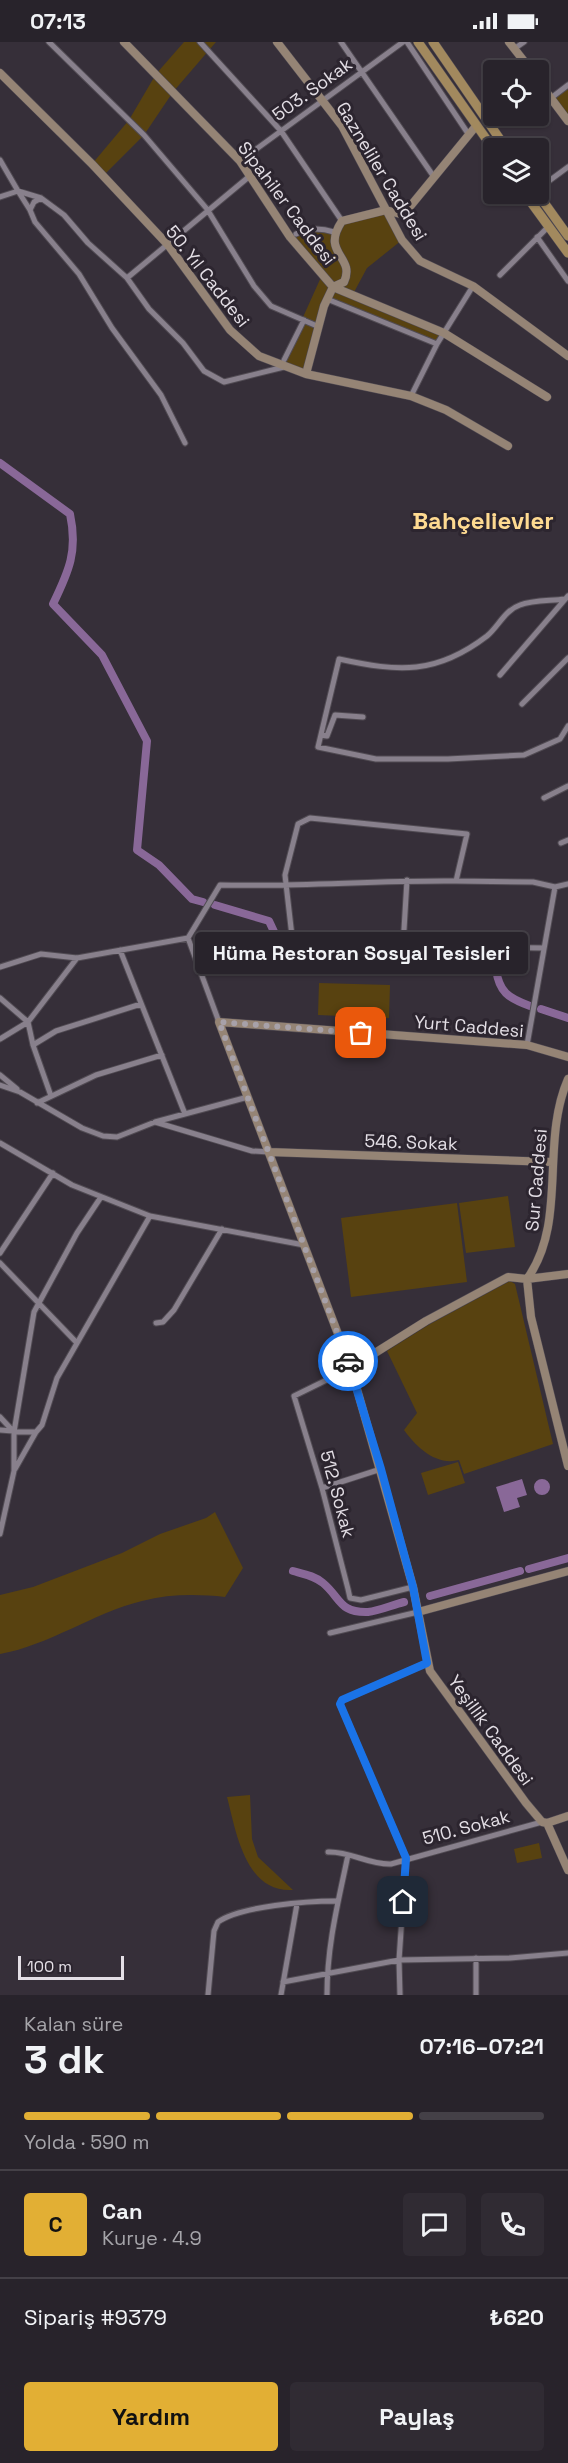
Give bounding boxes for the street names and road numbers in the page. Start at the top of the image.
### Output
street label: 503. Sokak [267,52,357,126]
street label: Gazneliler Caddesi [331,97,433,245]
street label: Sipahiler Caddesi [233,137,341,269]
street label: 50. Yıl Caddesi [161,220,255,332]
street label: Yurt Caddesi [413,1010,525,1042]
street label: Sur Caddesi [520,1128,552,1232]
street label: 546. Sokak [364,1129,458,1155]
street label: 512. Sokak [315,1448,361,1540]
street label: Yeşillik Caddesi [443,1670,539,1790]
street label: 510. Sokak [420,1804,513,1850]

